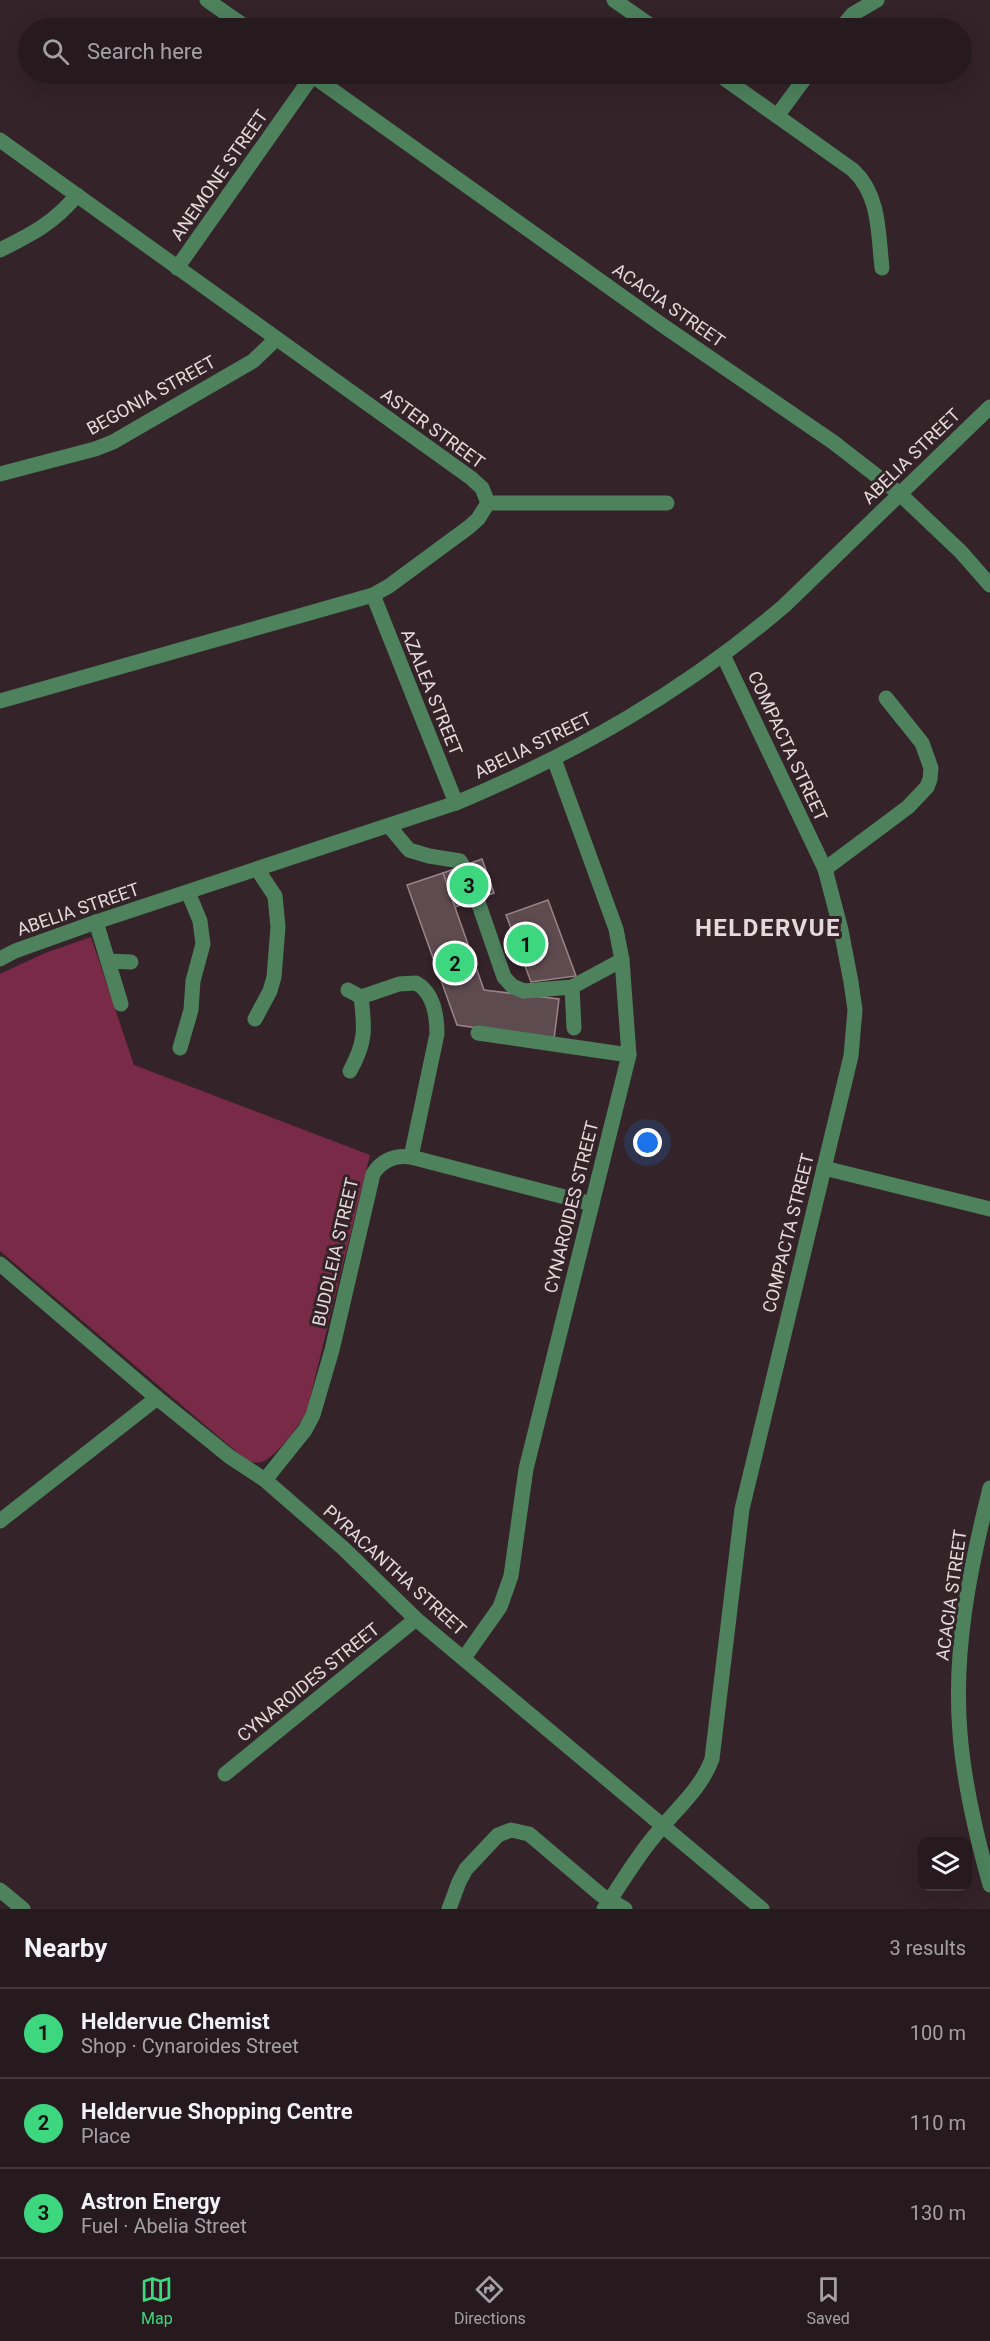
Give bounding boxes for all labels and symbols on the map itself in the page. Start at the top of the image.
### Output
street label: ANEMONE STREET [166,106,272,244]
street label: ACACIA STREET [609,259,729,352]
street label: BEGONIA STREET [83,351,219,439]
street label: ASTER STREET [377,383,489,473]
street label: ABELIA STREET [858,404,965,508]
street label: AZALEA STREET [397,626,467,758]
street label: COMPACTA STREET [744,668,832,825]
street label: ABELIA STREET [471,707,595,783]
pin: 3 [450,862,488,908]
street label: ABELIA STREET [14,878,142,940]
district label: HELDERVUE [695,914,841,942]
pin: 1 [506,922,546,966]
pin: 2 [436,940,474,986]
street label: CYNAROIDES STREET [539,1118,603,1295]
your location [633,1128,662,1157]
street label: COMPACTA STREET [758,1151,818,1315]
street label: BUDDLEIA STREET [308,1176,362,1328]
street label: PYRACANTHA STREET [319,1500,471,1640]
street label: ACACIA STREET [931,1528,971,1662]
street label: CYNAROIDES STREET [233,1618,383,1746]

